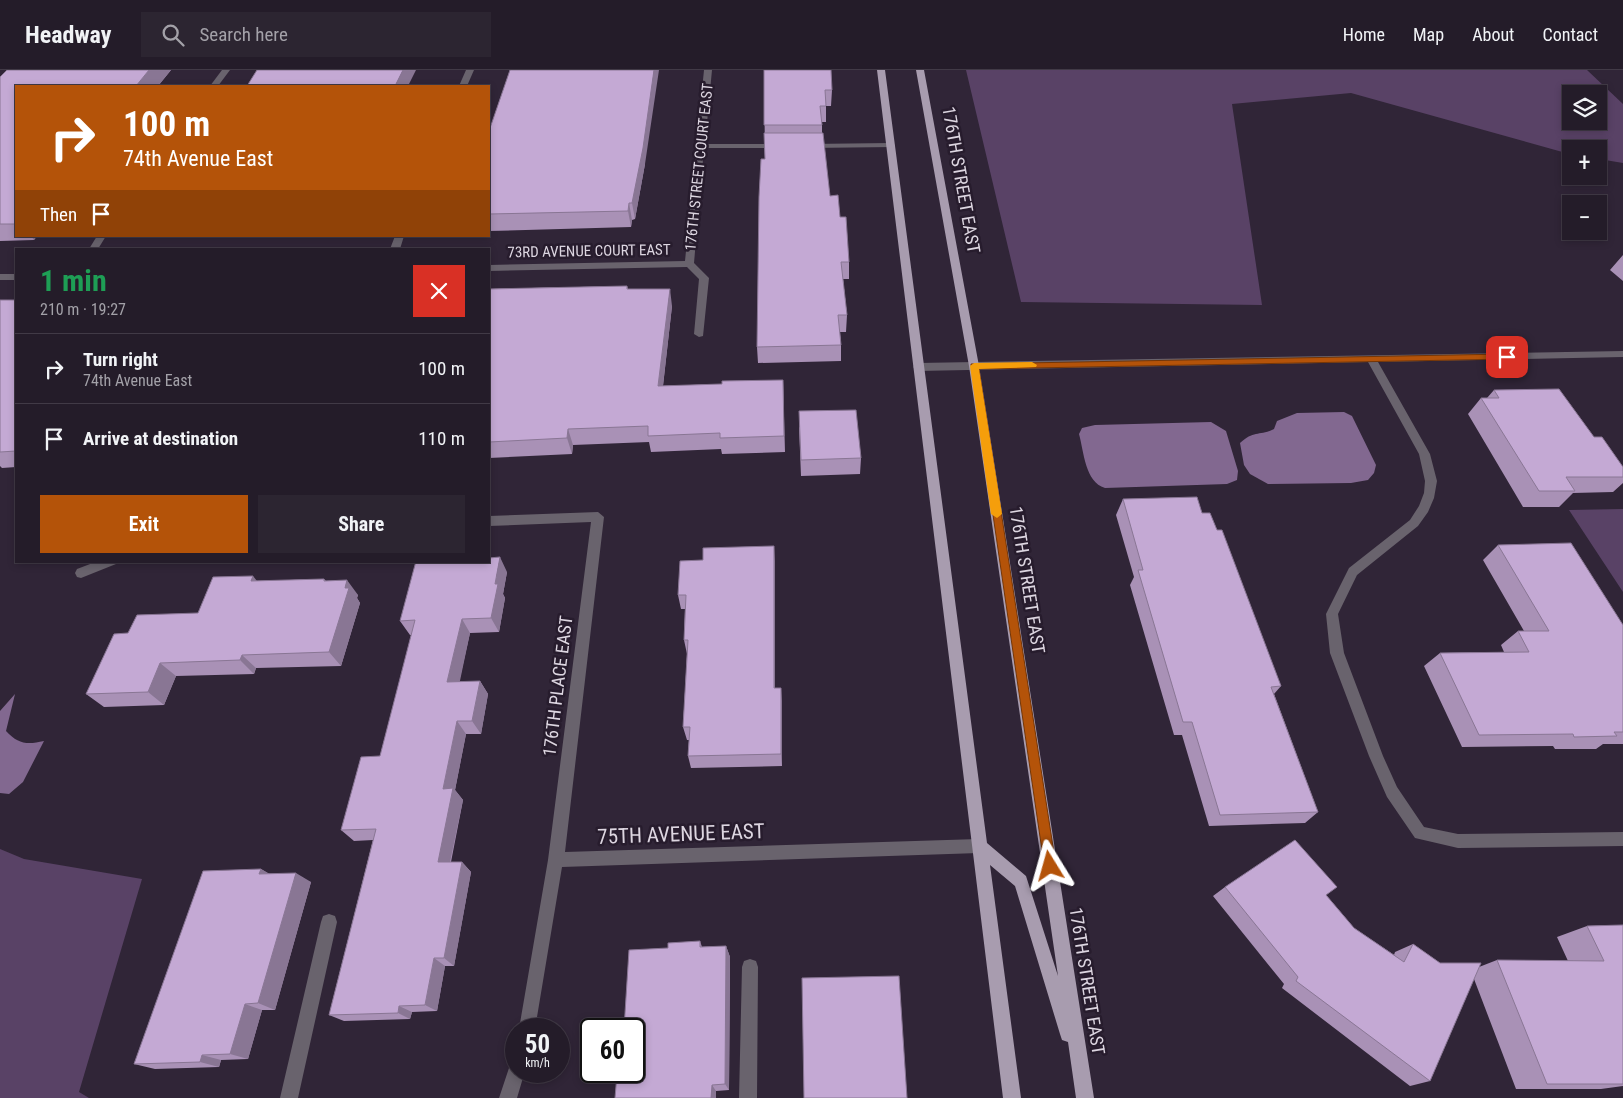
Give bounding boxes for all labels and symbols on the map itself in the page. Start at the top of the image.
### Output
street label: 176TH STREET COURT EAST [681,82,717,252]
street label: 176TH STREET EAST [938,105,985,255]
street label: 73RD AVENUE COURT EAST [507,241,671,261]
pin [1486,336,1528,378]
street label: 176TH STREET EAST [1005,505,1050,655]
street label: 176TH PLACE EAST [538,614,577,758]
street label: 75TH AVENUE EAST [597,819,765,849]
position arrow [1023,839,1075,891]
street label: 176TH STREET EAST [1065,906,1110,1056]
speed limit sign: 60 [580,1018,645,1083]

